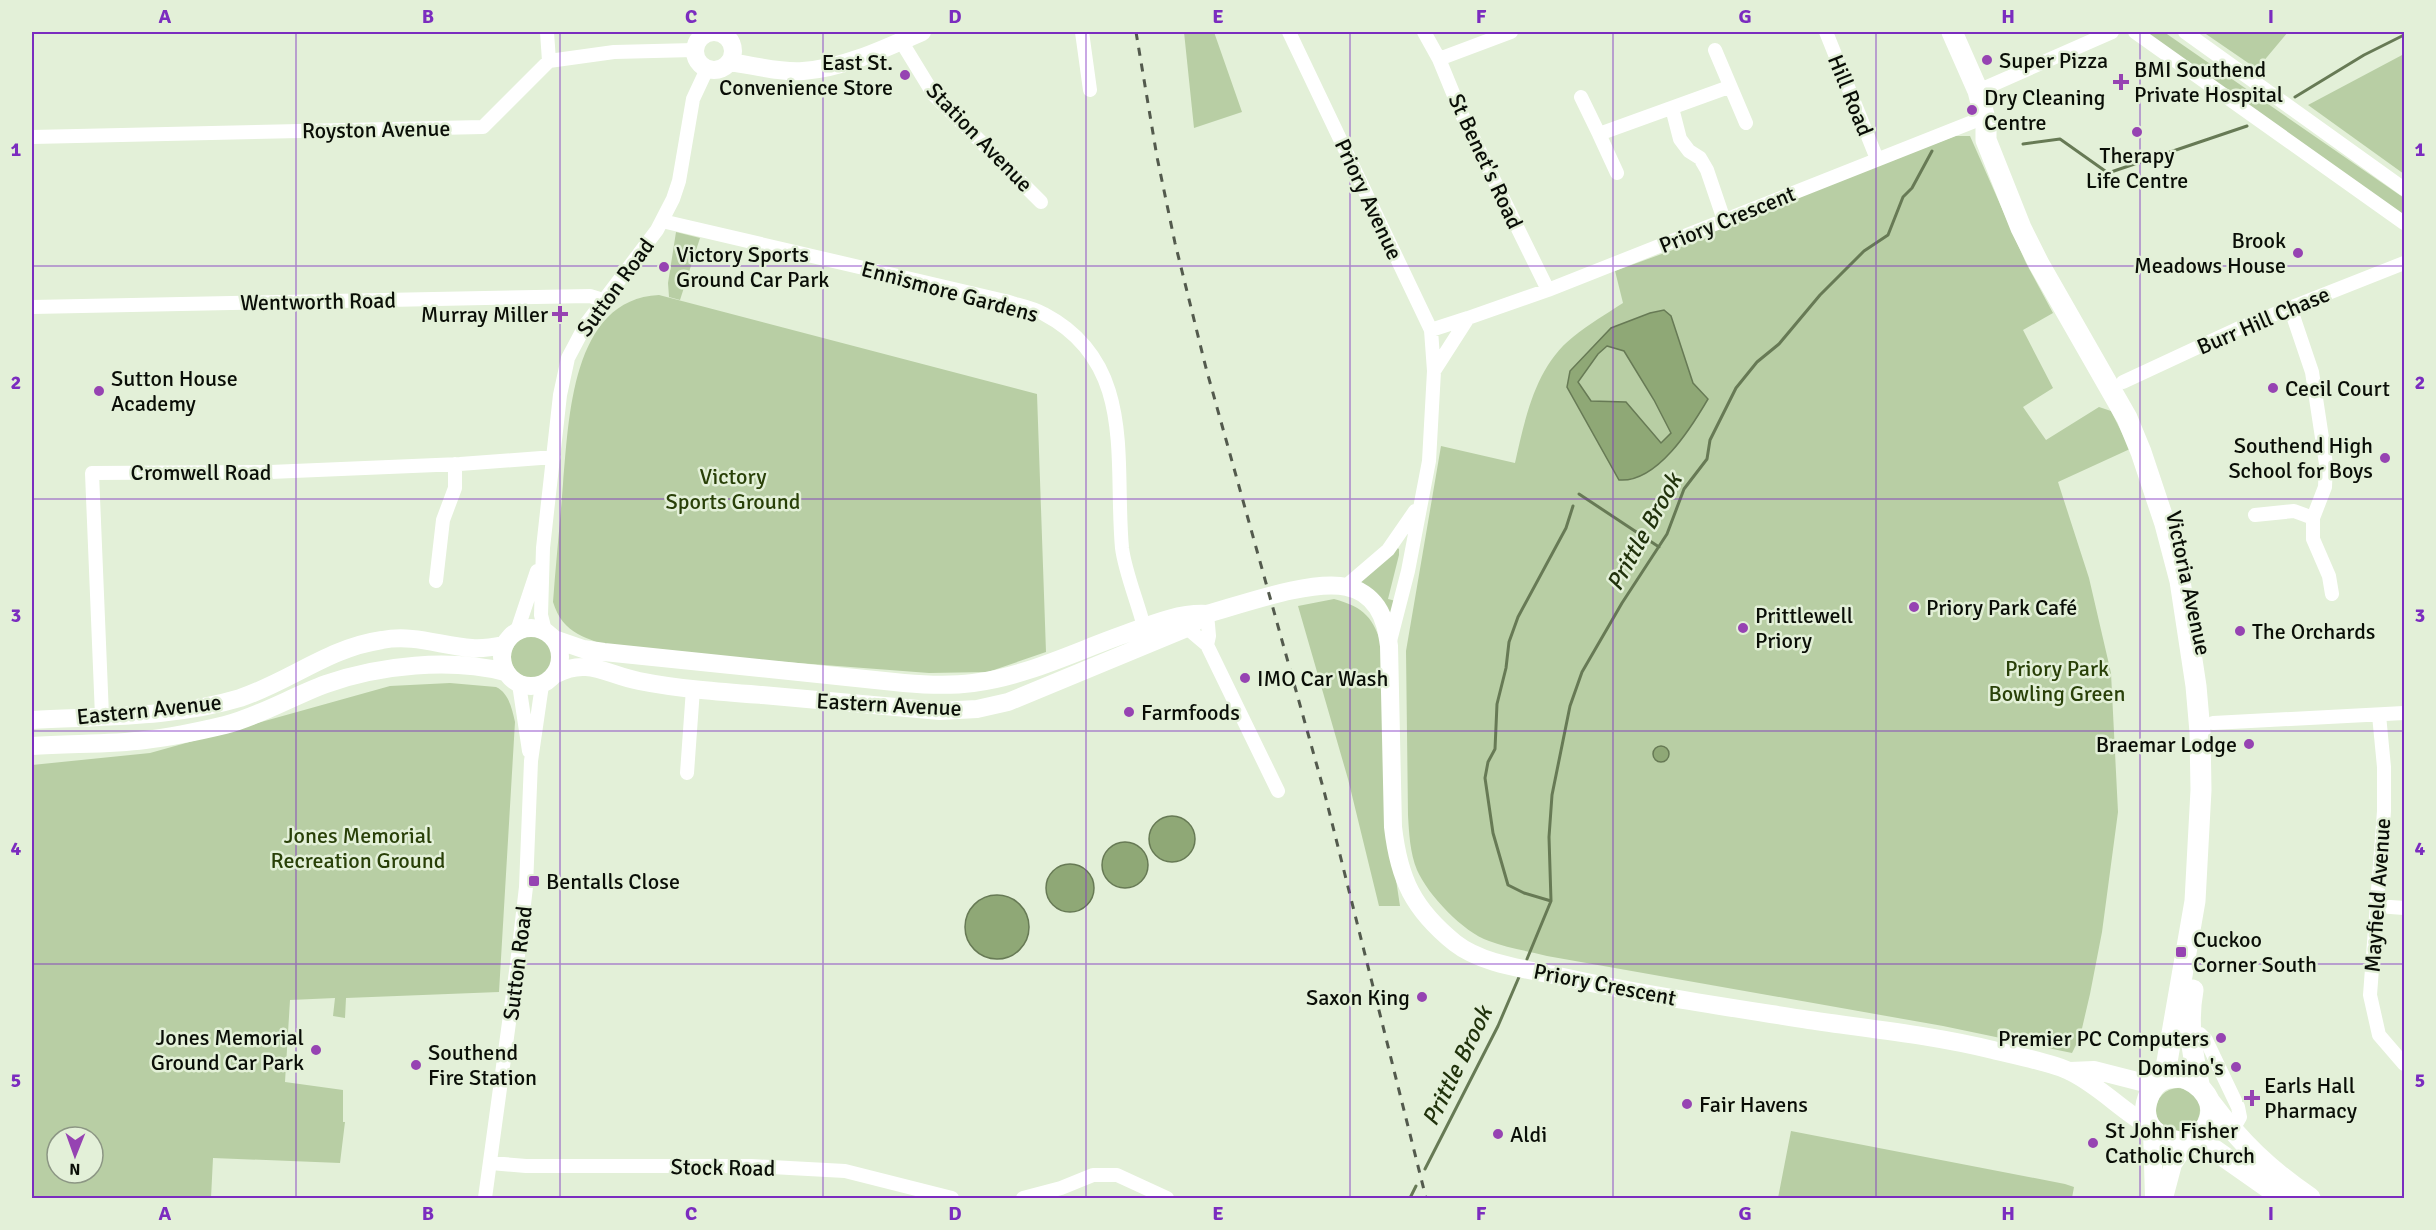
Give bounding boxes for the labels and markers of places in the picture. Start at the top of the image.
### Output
place label: Super Pizza [1999,47,2108,74]
place label: East St. Convenience Store [719,49,893,101]
marker: Super Pizza [1980,53,1994,67]
place label: BMI Southend Private Hospital [2134,56,2283,108]
marker: East St. Convenience Store [898,68,912,82]
marker: BMI Southend Private Hospital [2112,73,2130,91]
place label: Dry Cleaning Centre [1984,84,2105,136]
marker: Dry Cleaning Centre [1965,103,1979,117]
marker: Therapy Life Centre [2130,125,2144,139]
place label: Therapy Life Centre [2086,142,2188,194]
place label: Brook Meadows House [2134,227,2286,279]
place label: Victory Sports Ground Car Park [676,241,829,293]
marker: Brook Meadows House [2291,246,2305,260]
marker: Victory Sports Ground Car Park [657,260,671,274]
place label: Murray Miller [421,301,548,328]
marker: Murray Miller [553,307,567,321]
place label: Sutton House Academy [111,365,238,417]
place label: Cecil Court [2285,375,2390,402]
marker: Cecil Court [2266,381,2280,395]
marker: Sutton House Academy [92,384,106,398]
place label: Southend High School for Boys [2228,432,2373,484]
marker: Southend High School for Boys [2378,451,2392,465]
place label: Priory Park Café [1926,594,2077,621]
marker: Priory Park Café [1907,600,1921,614]
place label: Prittlewell Priory [1755,602,1853,654]
place label: The Orchards [2252,618,2376,645]
marker: Prittlewell Priory [1736,621,1750,635]
marker: The Orchards [2233,624,2247,638]
place label: IMO Car Wash [1257,665,1388,692]
marker: IMO Car Wash [1238,671,1252,685]
place label: Farmfoods [1141,699,1240,726]
marker: Farmfoods [1122,705,1136,719]
place label: Braemar Lodge [2096,731,2237,758]
marker: Braemar Lodge [2242,737,2256,751]
place label: Bentalls Close [546,868,680,895]
marker: Bentalls Close [527,874,541,888]
place label: Cuckoo Corner South [2193,926,2317,978]
marker: Cuckoo Corner South [2174,945,2188,959]
place label: Saxon King [1306,984,1410,1011]
marker: Saxon King [1415,990,1429,1004]
place label: Jones Memorial Ground Car Park [151,1024,304,1076]
place label: Premier PC Computers [1998,1025,2209,1052]
marker: Premier PC Computers [2214,1031,2228,1045]
place label: Southend Fire Station [428,1039,537,1091]
marker: Jones Memorial Ground Car Park [309,1043,323,1057]
place label: Domino's [2137,1054,2224,1081]
marker: Southend Fire Station [409,1058,423,1072]
marker: Domino's [2229,1060,2243,1074]
place label: Earls Hall Pharmacy [2264,1072,2358,1124]
place label: Fair Havens [1699,1091,1808,1118]
marker: Earls Hall Pharmacy [2245,1091,2259,1105]
marker: Fair Havens [1680,1097,1694,1111]
place label: St John Fisher Catholic Church [2105,1117,2255,1169]
place label: Aldi [1510,1121,1547,1148]
marker: Aldi [1491,1127,1505,1141]
marker: St John Fisher Catholic Church [2086,1136,2100,1150]

